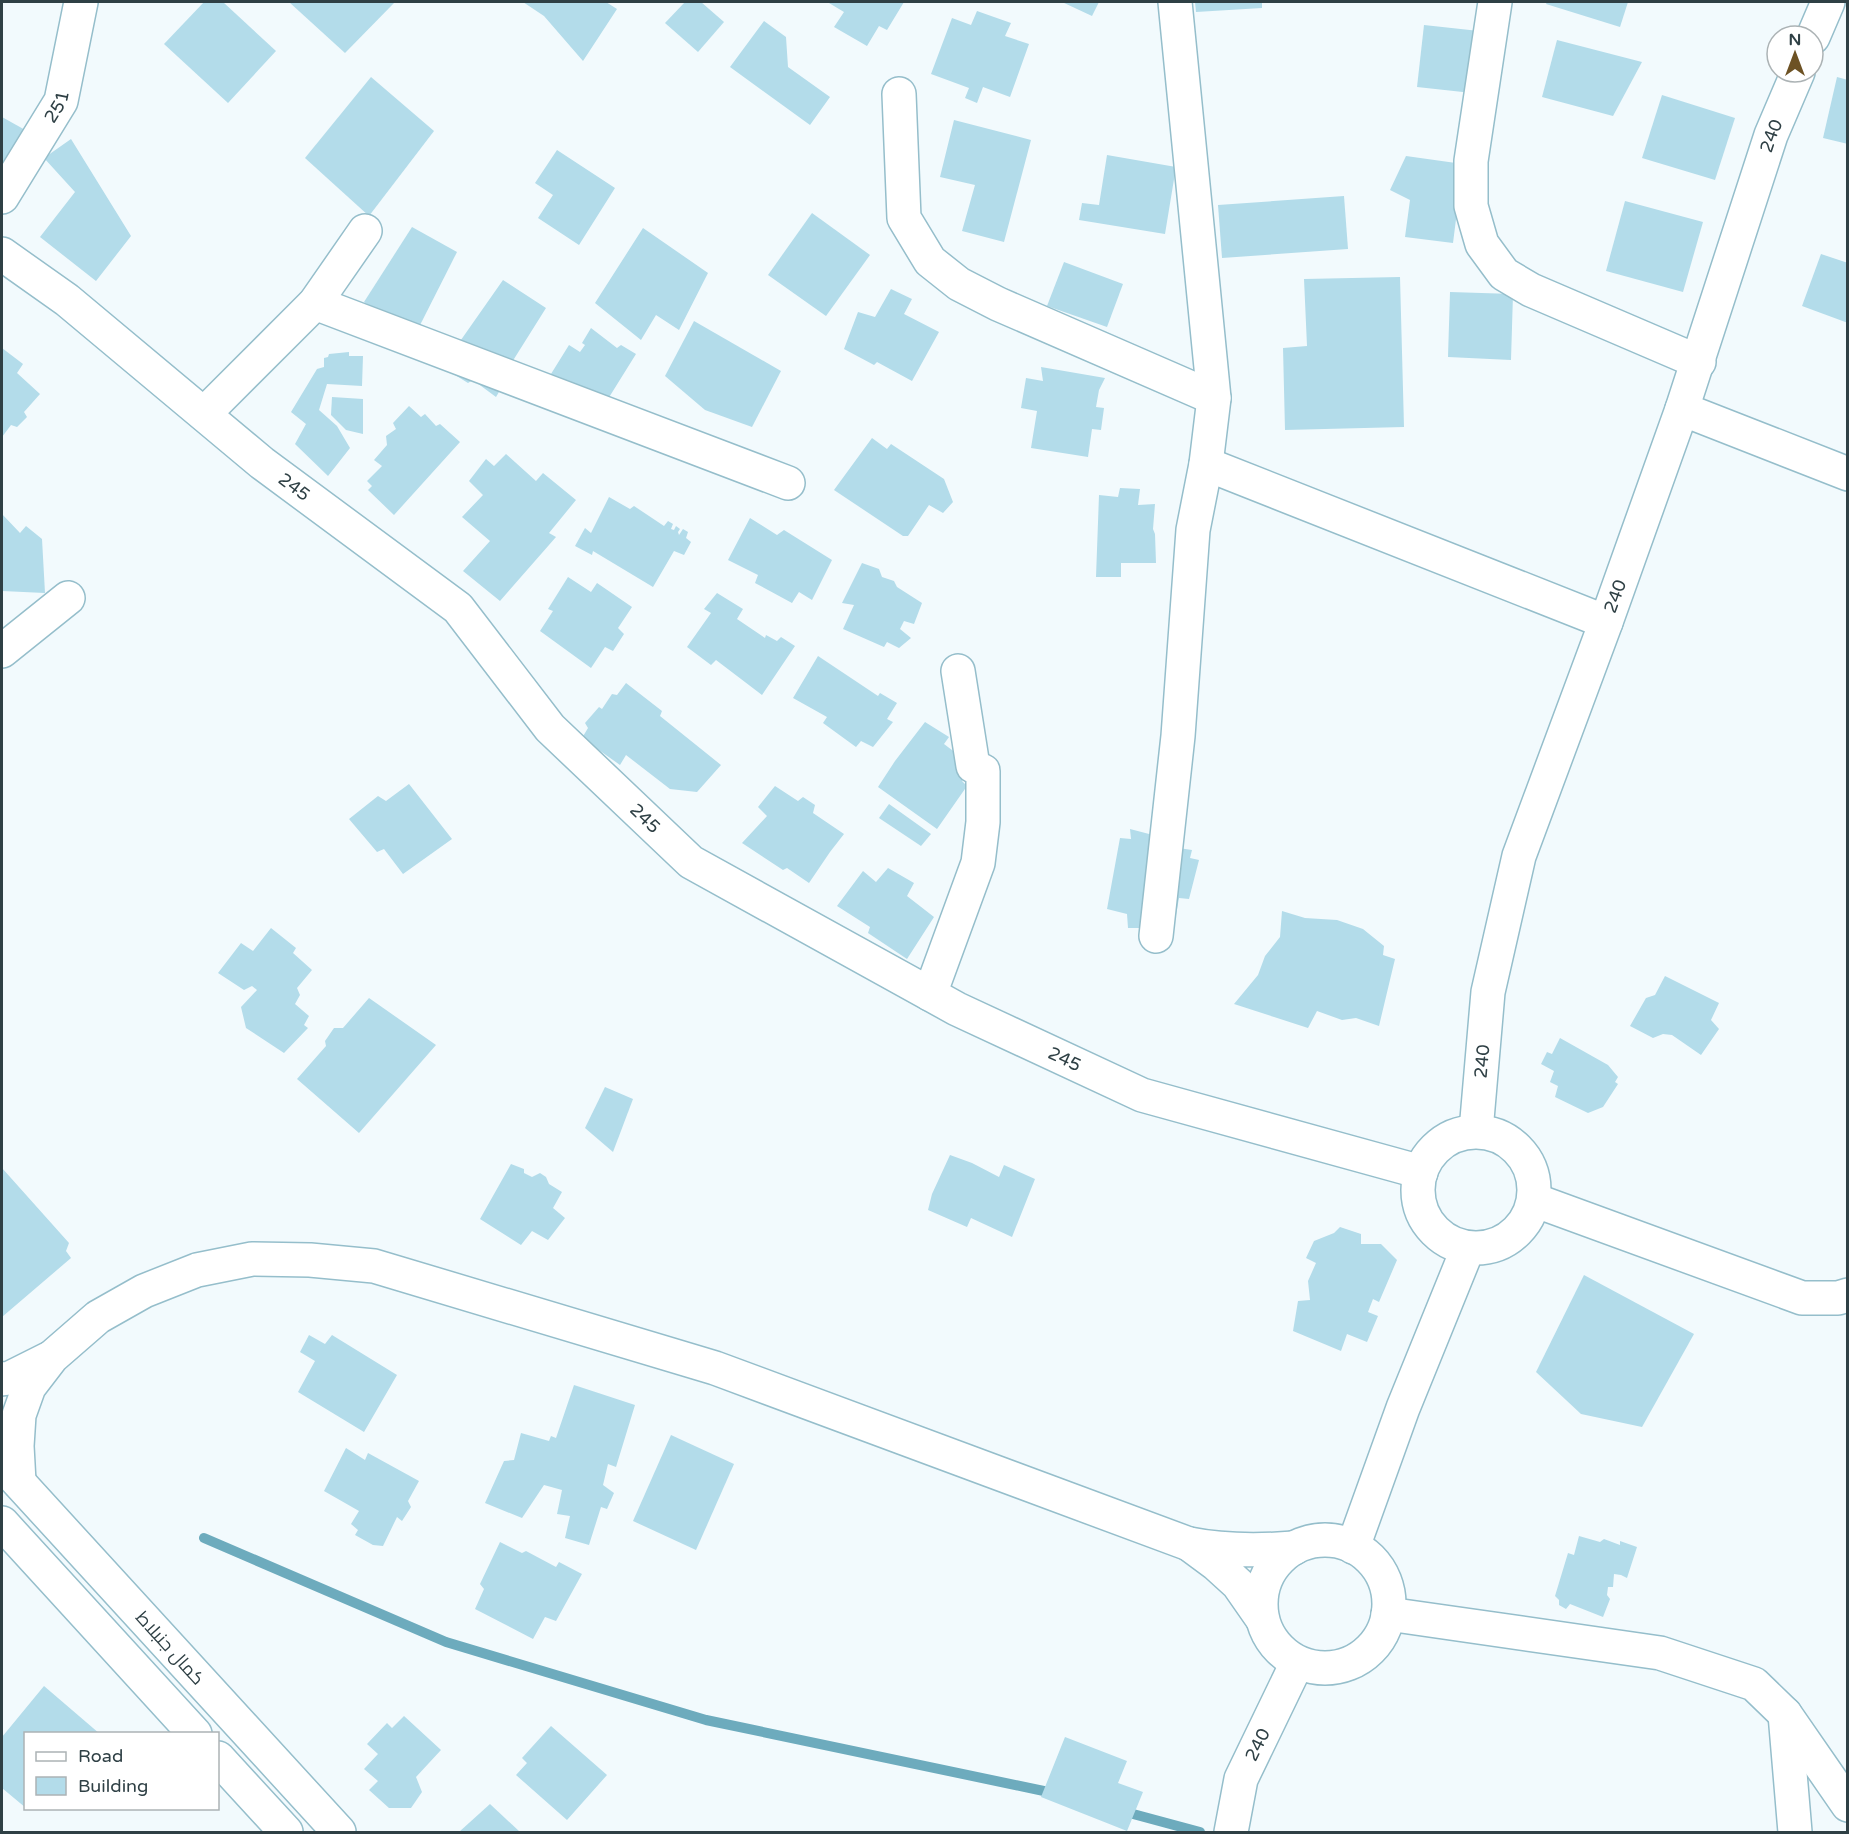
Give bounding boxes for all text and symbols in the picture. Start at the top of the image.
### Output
north arrow [1765,24,1825,84]
text: N [1789,30,1801,50]
street label: 251 [39,89,74,127]
street label: 240 [1755,116,1787,155]
street label: 245 [274,468,315,506]
street label: 240 [1599,577,1631,616]
street label: 245 [625,799,665,838]
street label: 245 [1045,1042,1085,1076]
street label: 240 [1470,1043,1494,1079]
street label: كمال جنبلاط [131,1607,209,1689]
street label: 240 [1240,1725,1275,1765]
legend [24,1732,219,1810]
text: Road [78,1745,123,1767]
text: Building [78,1775,148,1797]

